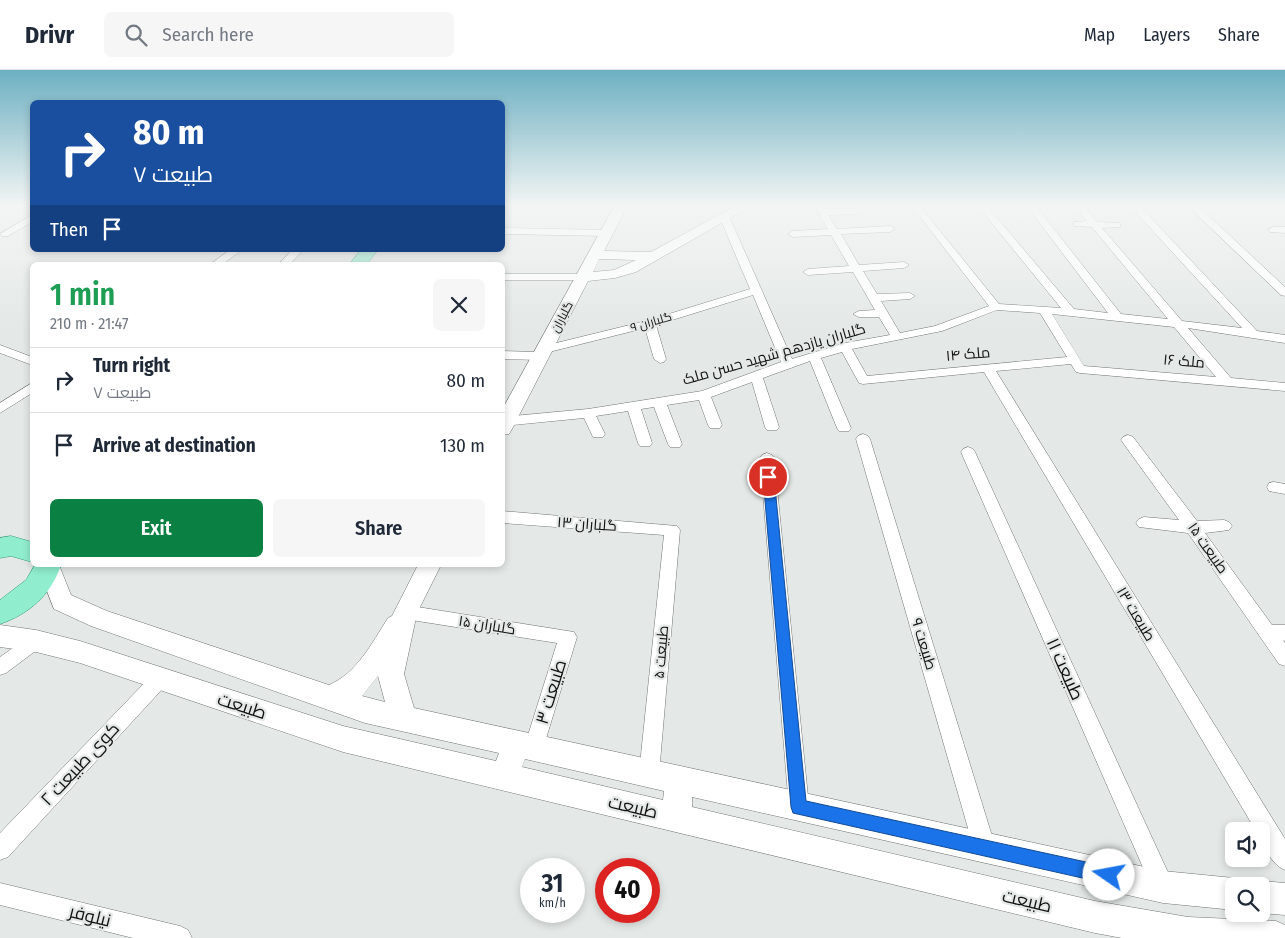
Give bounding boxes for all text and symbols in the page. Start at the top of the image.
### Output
search box [104,12,454,57]
text: Drivr [25,21,74,49]
icon: search [122,21,150,49]
text: Search here [162,23,254,46]
text: Map [1084,24,1115,46]
text: Layers [1143,24,1190,46]
text: Share [1218,24,1260,46]
text: 80 m [133,111,205,153]
icon: right [50,120,115,185]
text: طبیعت ۷ [133,161,213,188]
icon: arrive [98,215,126,243]
text: Then [50,218,88,241]
text: 1 min [50,277,115,313]
button: close [433,279,485,331]
street label: گلباران [548,299,576,335]
street label: ۹ گلباران [629,309,673,335]
text: 210 m · 21:47 [50,314,128,333]
street label: گلباران یازدهم شهید حسن ملک [680,319,868,390]
street label: ملک ۱۴ [945,343,991,365]
street label: ملک ۱۶ [1162,350,1206,372]
text: Turn right [93,354,170,377]
icon: right [50,366,78,394]
text: 80 m [447,369,485,392]
text: طبیعت ۷ [93,383,151,402]
icon: arrive [50,431,78,459]
text: Arrive at destination [93,434,256,457]
text: 130 m [440,434,485,457]
pin [747,456,789,498]
icon: arrive [754,463,782,491]
button: Exit [50,499,263,557]
button: Share [273,499,485,557]
street label: ۱۳ گلباران [556,513,617,536]
street label: طبیعت ۱۵ [1184,519,1232,577]
street label: طبیعت ۱۳ [1113,584,1159,644]
street label: گلباران ۱۵ [457,612,517,639]
street label: طبیعت ۹ [908,616,940,672]
street label: ۵ طبیعت [650,625,672,679]
street label: طبیعت ۱۱ [1042,635,1088,703]
street label: طبیعت ۳ [531,657,571,727]
street label: طبیعت [215,688,269,724]
street label: ۲ کوی طبیعت [36,718,124,810]
street label: طبیعت [606,791,660,823]
map controls [1225,822,1270,922]
button: sound [1225,822,1270,867]
position arrow [1082,848,1134,900]
speed limit sign: 40 [595,858,660,923]
text: 31 [542,869,563,899]
button: search [1225,877,1270,922]
street label: طبیعت [1000,885,1054,917]
text: km/h [539,896,566,910]
street label: نیلوفر [66,900,113,932]

